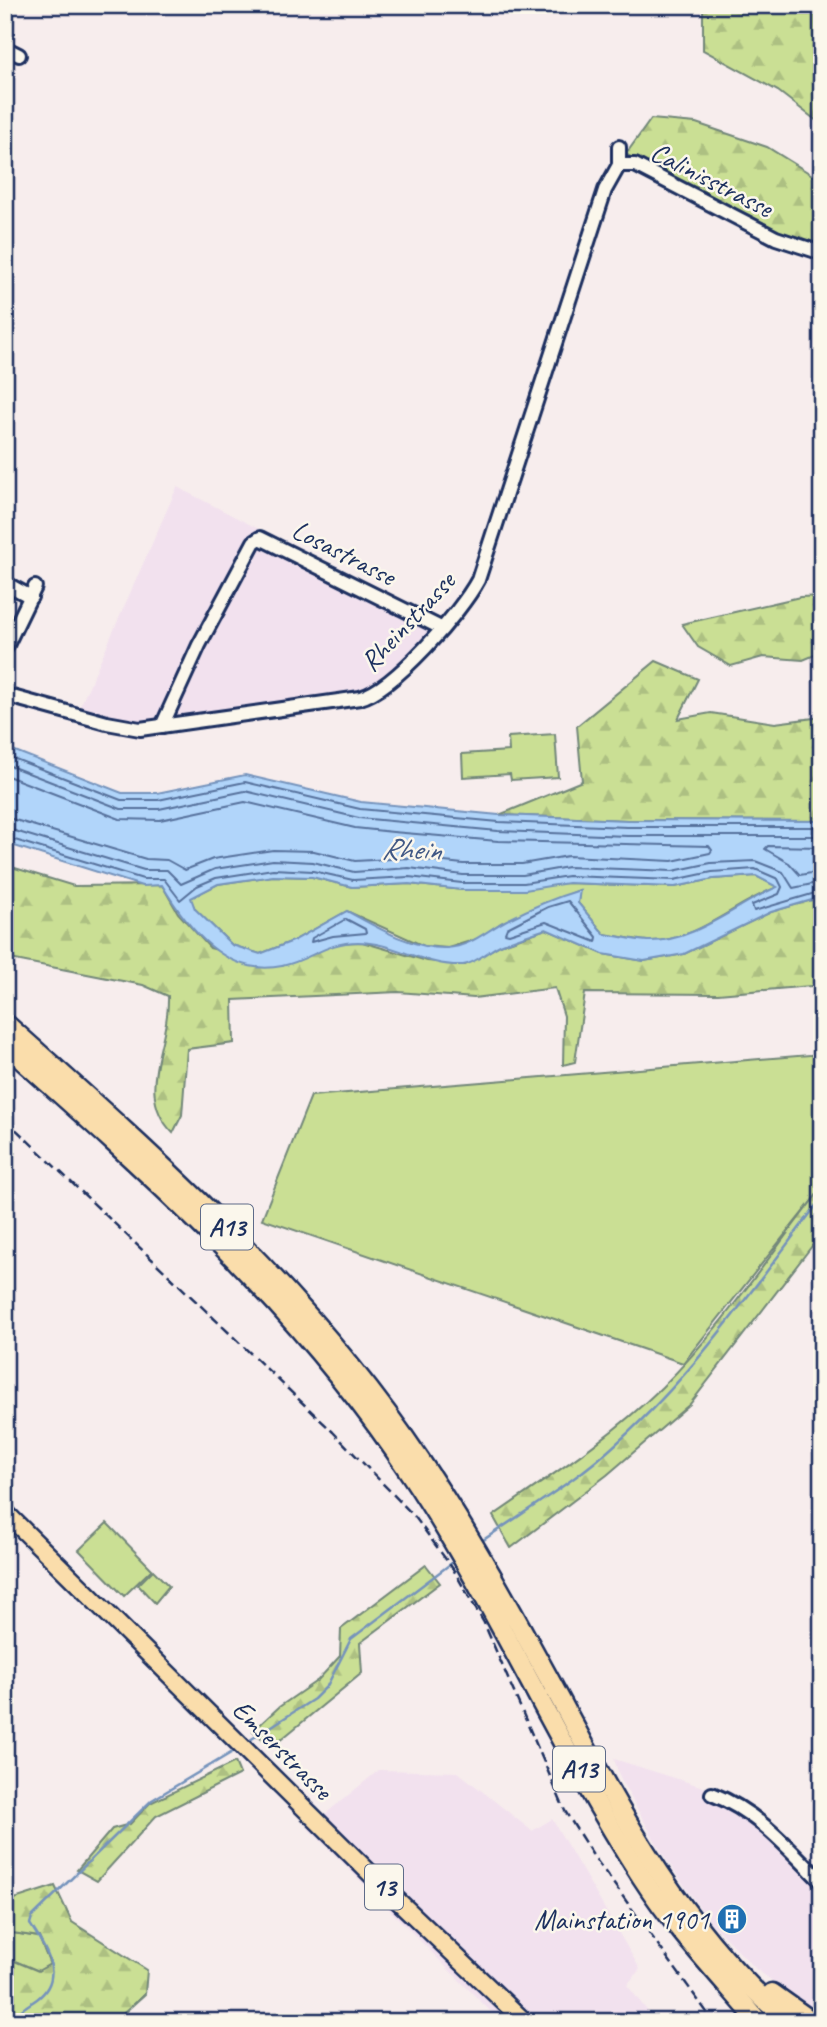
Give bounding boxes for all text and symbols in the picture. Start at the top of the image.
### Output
street label: Calinisstrasse [645,134,780,226]
street label: Losastrasse [286,512,403,594]
street label: Rheinstrasse [352,563,464,678]
water label: Rhein [381,829,444,869]
road number: A13 [201,1204,253,1250]
street label: Emserstrasse [225,1692,341,1808]
road number: A13 [553,1746,605,1792]
road number: 13 [365,1864,403,1910]
place label: Mainstation 1901 [534,1902,710,1937]
building icon: Mainstation 1901 [715,1902,749,1936]

